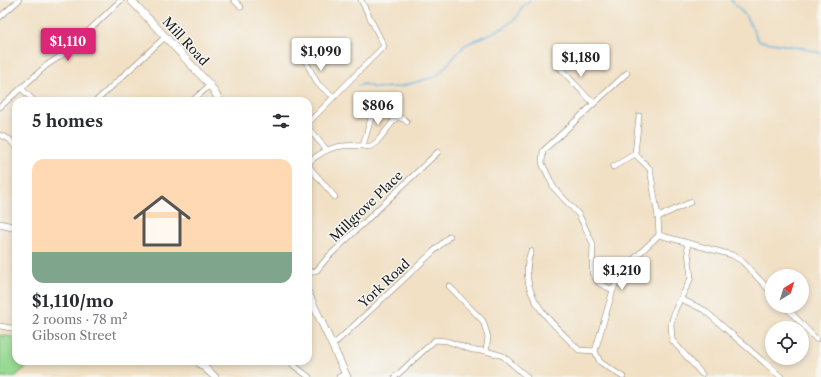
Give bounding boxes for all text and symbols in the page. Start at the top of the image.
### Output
street label: Mill Road [160,13,213,69]
pin: $1,110 [35,28,101,62]
text: $1,110 [50,33,86,49]
pin: $1,090 [288,38,354,72]
text: $1,090 [301,43,341,59]
pin: $1,180 [548,44,614,78]
text: $1,180 [562,49,600,65]
pin: $806 [354,92,402,126]
text: $806 [362,97,394,113]
icon: filters [270,110,292,132]
text: 5 homes [32,111,103,131]
street label: Millgrove Place [326,167,406,245]
icon: home [126,185,198,257]
street label: York Road [354,255,413,311]
pin: $1,210 [589,257,655,291]
text: $1,210 [603,262,641,278]
north arrow [765,269,809,313]
map controls [765,269,809,365]
text: $1,110/mo [32,291,114,311]
text: 2 rooms · 78 m² [32,311,128,327]
button: locate [765,321,809,365]
text: Gibson Street [32,327,116,343]

